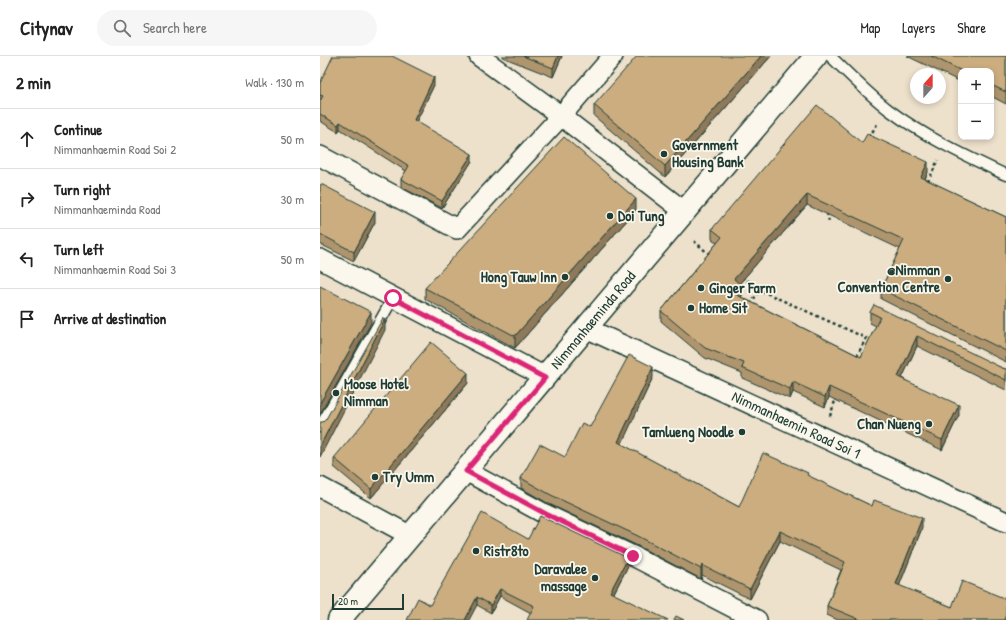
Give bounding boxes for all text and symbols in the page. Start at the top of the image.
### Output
search box [97,10,377,46]
text: Citynav [20,15,73,41]
icon: search [111,17,133,39]
text: Search here [143,17,207,38]
text: Map [860,18,880,37]
text: Layers [902,18,935,37]
text: Share [957,18,986,37]
north arrow [910,68,946,104]
map controls [958,68,994,140]
button: + [958,68,994,104]
text: 2 min [16,71,51,94]
text: Walk · 130 m [245,73,304,91]
button: − [958,104,994,140]
text: Continue [54,119,102,140]
icon: ahead [16,128,38,150]
text: 50 m [281,130,304,148]
place label: Government Housing Bank [672,134,744,173]
text: Nimmanhaemin Road Soi 2 [54,140,176,158]
marker: Government Housing Bank [659,149,669,159]
text: Turn right [54,179,110,200]
icon: right [16,188,38,210]
text: 30 m [281,190,304,208]
text: Nimmanhaeminda Road [54,200,160,218]
place label: Doi Tung [618,205,665,227]
marker: Doi Tung [605,211,615,221]
text: Turn left [54,239,104,260]
icon: left [16,248,38,270]
text: 50 m [281,250,304,268]
place label: @Nimman Convention Centre [838,259,940,297]
text: Nimmanhaemin Road Soi 3 [54,260,176,278]
place label: Hong Tauw Inn [481,266,557,288]
street label: Nimmanhaeminda Road [545,266,640,373]
marker: Hong Tauw Inn [560,272,570,282]
marker: @Nimman Convention Centre [943,274,953,284]
place label: Ginger Farm [709,277,776,299]
marker: Ginger Farm [696,283,706,293]
route start [384,289,402,307]
place label: Home Sit [699,297,748,318]
marker: Home Sit [686,303,696,313]
icon: arrive [16,308,38,330]
text: Arrive at destination [54,308,166,329]
place label: Moose Hotel Nimman [344,373,409,411]
street label: Nimmanhaemin Road Soi 1 [729,386,864,464]
marker: Moose Hotel Nimman [331,388,341,398]
place label: Chan Nueng [857,413,921,435]
marker: Chan Nueng [924,419,934,429]
place label: Tamlueng Noodle [641,421,734,443]
marker: Tamlueng Noodle [737,427,747,437]
place label: Try Umm [382,466,434,488]
marker: Try Umm [370,472,380,482]
place label: Ristr8to [484,540,529,561]
marker: Ristr8to [471,546,481,556]
route end [624,547,642,565]
place label: Daravalee massage [535,558,587,597]
marker: Daravalee massage [590,573,600,583]
scale bar [332,592,404,611]
text: 20 m [338,594,358,608]

